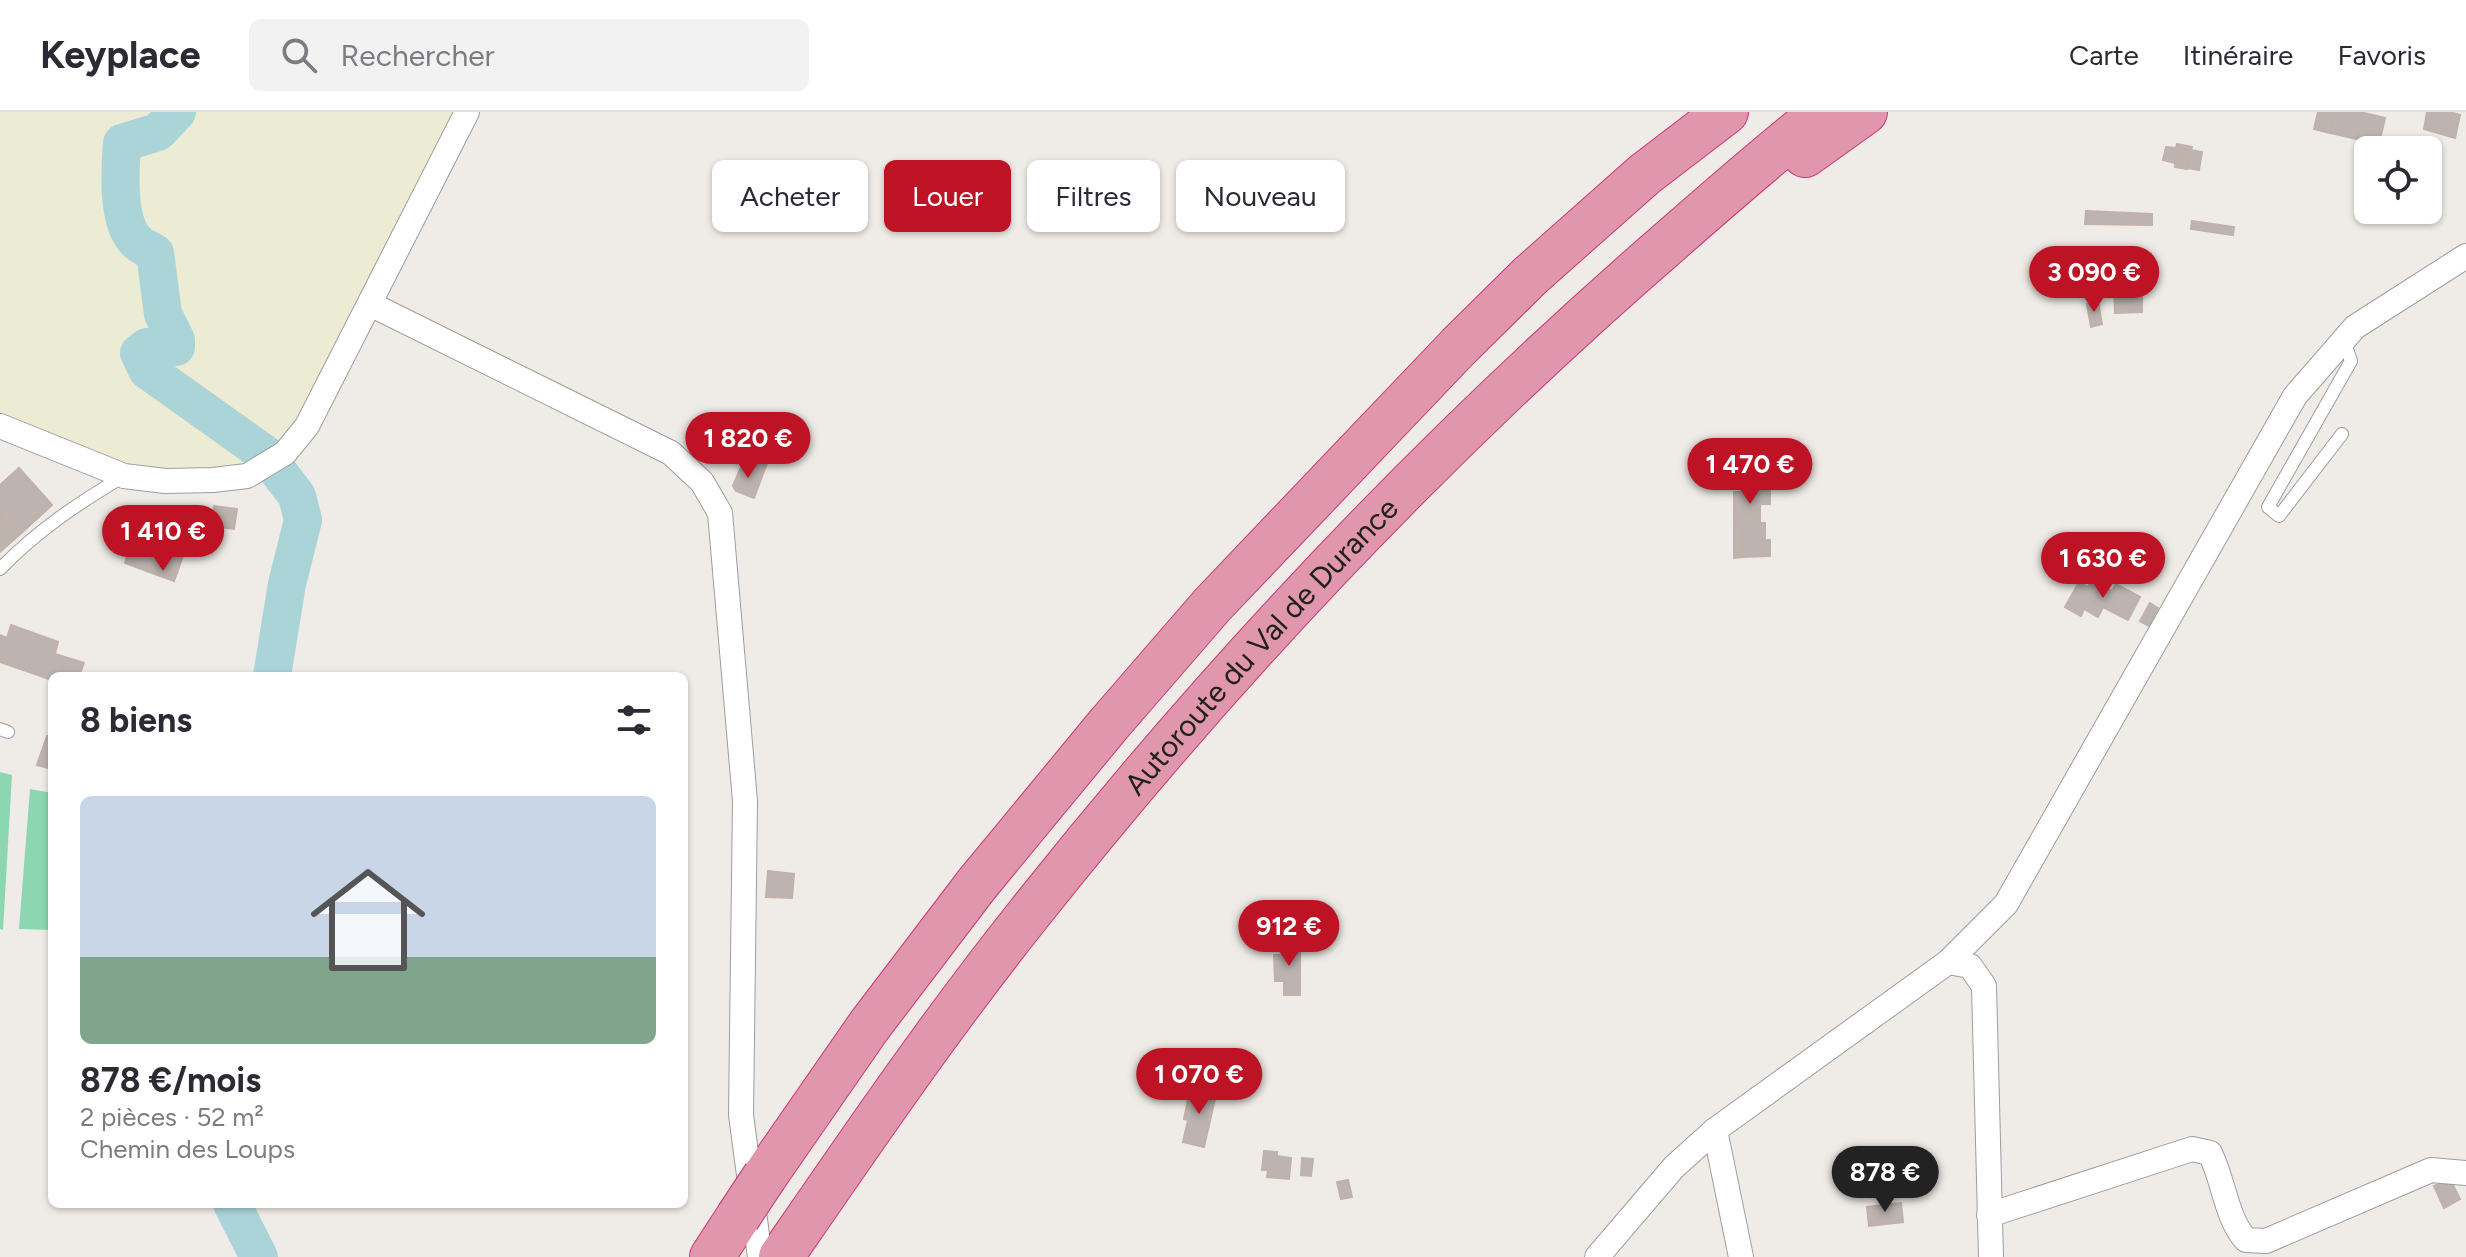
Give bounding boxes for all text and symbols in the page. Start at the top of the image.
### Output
search box [249,19,809,91]
text: Keyplace [40,32,201,78]
icon: search [277,33,321,77]
text: Rechercher [341,37,495,74]
text: Carte [2069,38,2139,72]
text: Itinéraire [2183,38,2293,72]
text: Favoris [2337,38,2426,72]
map controls [2354,136,2442,224]
button: locate [2354,136,2442,224]
chip: Acheter [712,160,868,232]
chip: Louer [884,160,1011,232]
chip: Filtres [1027,160,1160,232]
chip: Nouveau [1176,160,1345,232]
pin: 3 090 € [2020,246,2168,314]
text: 3 090 € [2047,256,2141,288]
pin: 1 820 € [674,412,822,480]
text: 1 820 € [703,422,793,454]
pin: 1 470 € [1676,438,1824,506]
text: 1 470 € [1705,448,1795,480]
street label: Autoroute du Val de Durance [1116,489,1405,802]
pin: 1 410 € [89,505,237,573]
text: 1 410 € [120,515,206,547]
pin: 1 630 € [2029,532,2177,600]
text: 1 630 € [2059,542,2147,574]
icon: filters [612,698,656,742]
text: 8 biens [80,700,192,741]
icon: home [296,848,440,992]
pin: 912 € [1233,900,1345,968]
text: 912 € [1256,910,1322,942]
pin: 1 070 € [1125,1048,1273,1116]
text: 1 070 € [1154,1058,1244,1090]
text: 878 €/mois [80,1060,261,1101]
text: 2 pièces · 52 m² [80,1101,264,1133]
text: Chemin des Loups [80,1133,295,1165]
pin: 878 € [1829,1146,1941,1214]
text: 878 € [1850,1156,1920,1188]

